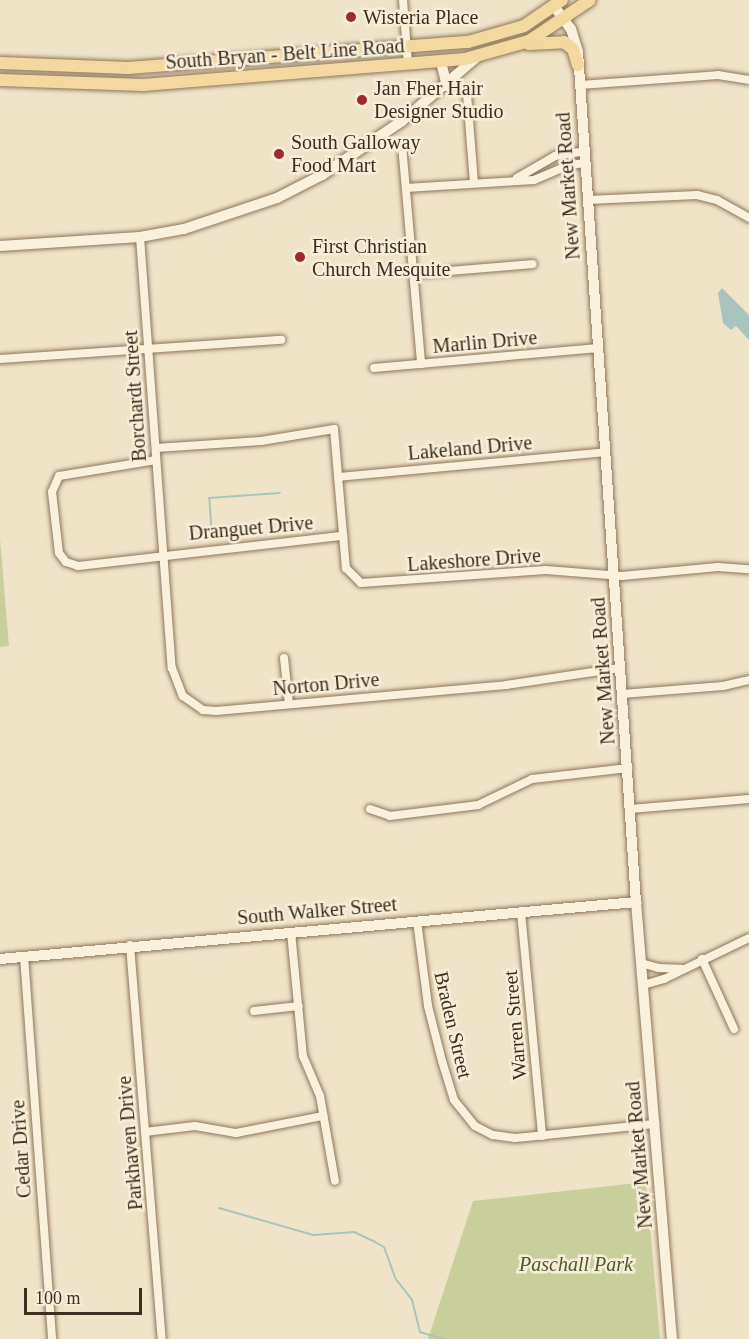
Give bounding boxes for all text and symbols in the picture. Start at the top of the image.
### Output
place label: Wisteria Place [363,5,478,29]
marker: Wisteria Place [344,10,358,24]
street label: South Bryan - Belt Line Road [165,34,405,74]
place label: Jan Fher Hair Designer Studio [374,77,503,124]
marker: Jan Fher Hair Designer Studio [355,93,369,107]
street label: New Market Road [551,111,585,261]
place label: South Galloway Food Mart [291,130,420,177]
marker: South Galloway Food Mart [272,147,286,161]
place label: First Christian Church Mesquite [312,234,450,281]
marker: First Christian Church Mesquite [293,250,307,264]
street label: Marlin Drive [432,325,538,359]
street label: Borchardt Street [118,330,152,462]
street label: Lakeland Drive [407,431,533,465]
street label: Dranguet Drive [188,511,314,545]
street label: Lakeshore Drive [406,543,542,577]
street label: New Market Road [586,596,620,746]
street label: Norton Drive [272,667,380,701]
street label: South Walker Street [236,892,398,930]
street label: Braden Street [429,969,477,1081]
street label: Warren Street [498,969,532,1081]
street label: Parkhaven Drive [112,1075,148,1211]
street label: New Market Road [621,1080,657,1230]
street label: Cedar Drive [6,1099,36,1199]
park label: Paschall Park [519,1252,633,1276]
scale bar [27,1276,146,1314]
text: 100 m [35,1288,81,1308]

